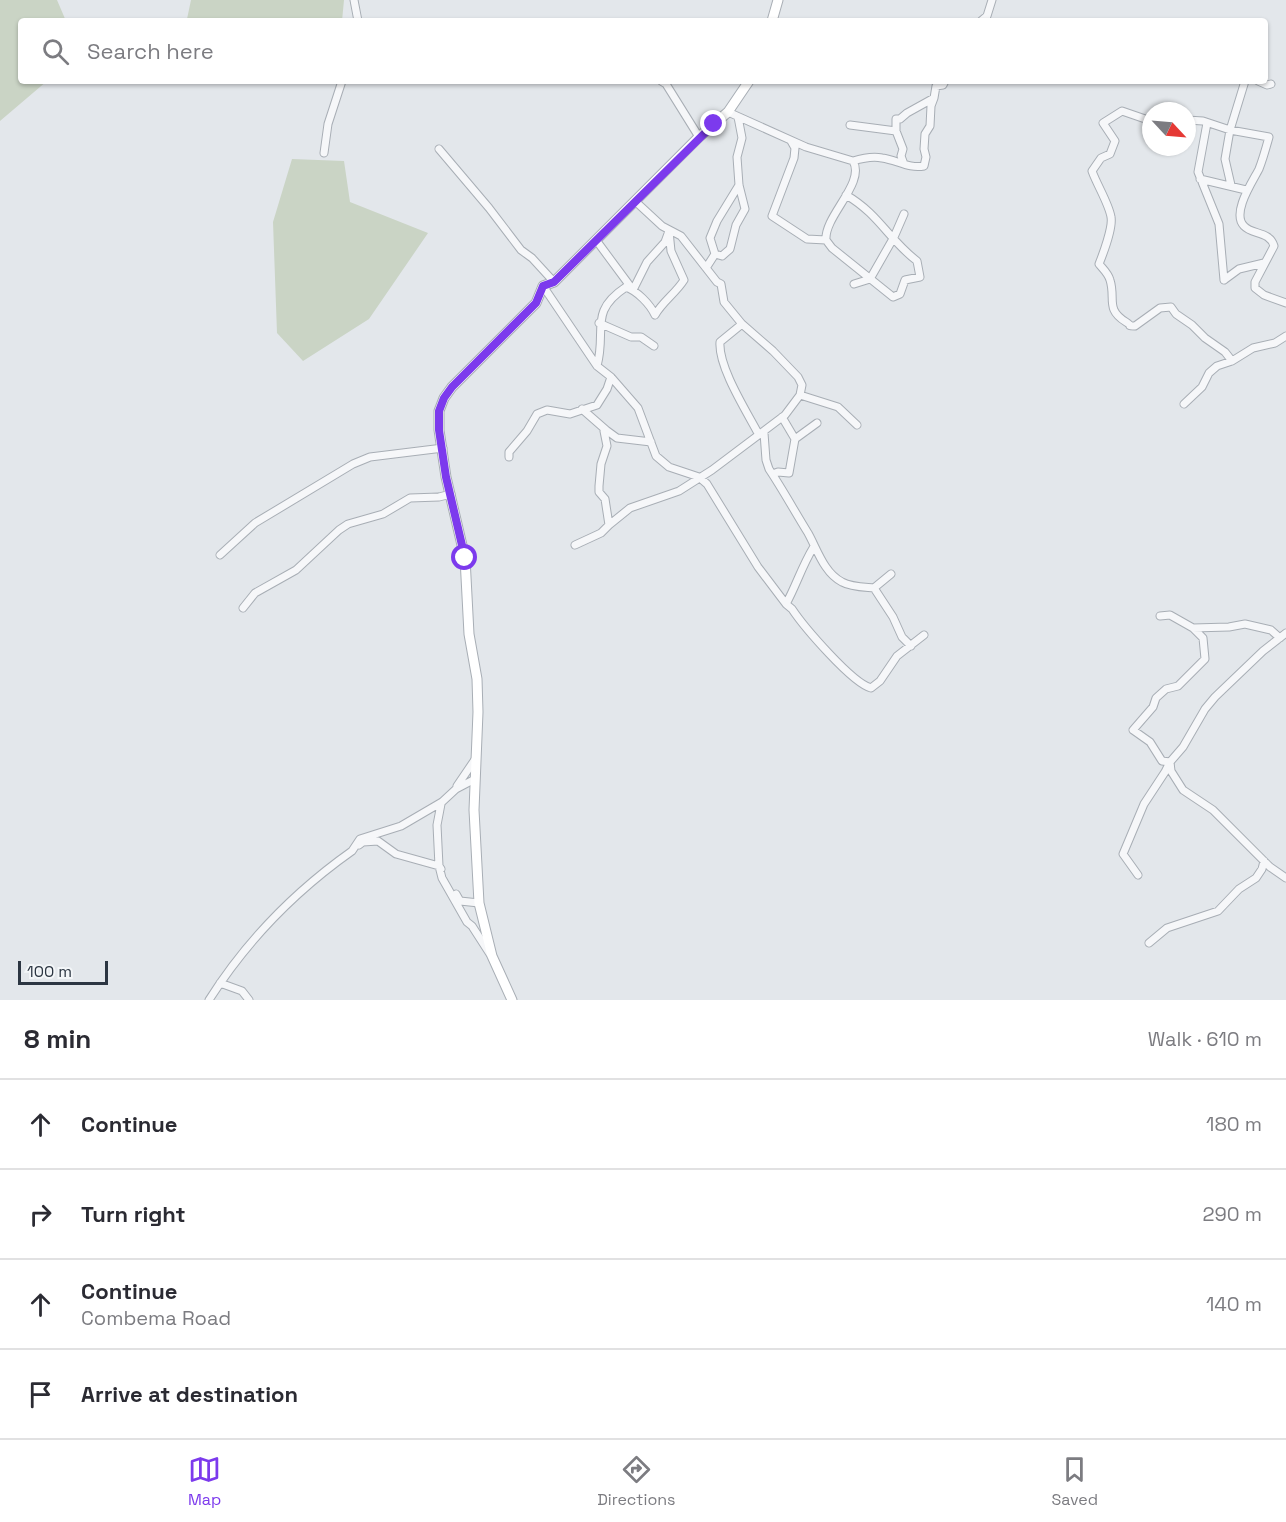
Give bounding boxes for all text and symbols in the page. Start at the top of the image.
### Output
search box [18,18,1268,84]
icon: search [39,35,72,68]
text: Search here [87,37,214,65]
north arrow [1142,102,1196,156]
route end [700,110,726,136]
route start [451,544,477,570]
scale bar [18,958,108,986]
text: 100 m [27,961,72,982]
text: 8 min [24,1022,91,1056]
text: Walk · 610 m [1148,1026,1262,1052]
icon: ahead [24,1108,57,1141]
text: Continue [81,1110,177,1138]
text: 180 m [1206,1111,1262,1137]
icon: right [24,1198,57,1231]
text: Turn right [81,1200,186,1228]
text: 290 m [1203,1201,1262,1227]
text: Continue [81,1277,177,1305]
icon: ahead [24,1288,57,1321]
text: 140 m [1206,1291,1262,1317]
text: Combema Road [81,1305,231,1331]
icon: arrive [24,1378,57,1411]
text: Arrive at destination [81,1380,298,1408]
tab: Map [188,1453,221,1510]
tab: Directions [597,1453,676,1510]
tab: Saved [1051,1453,1098,1510]

